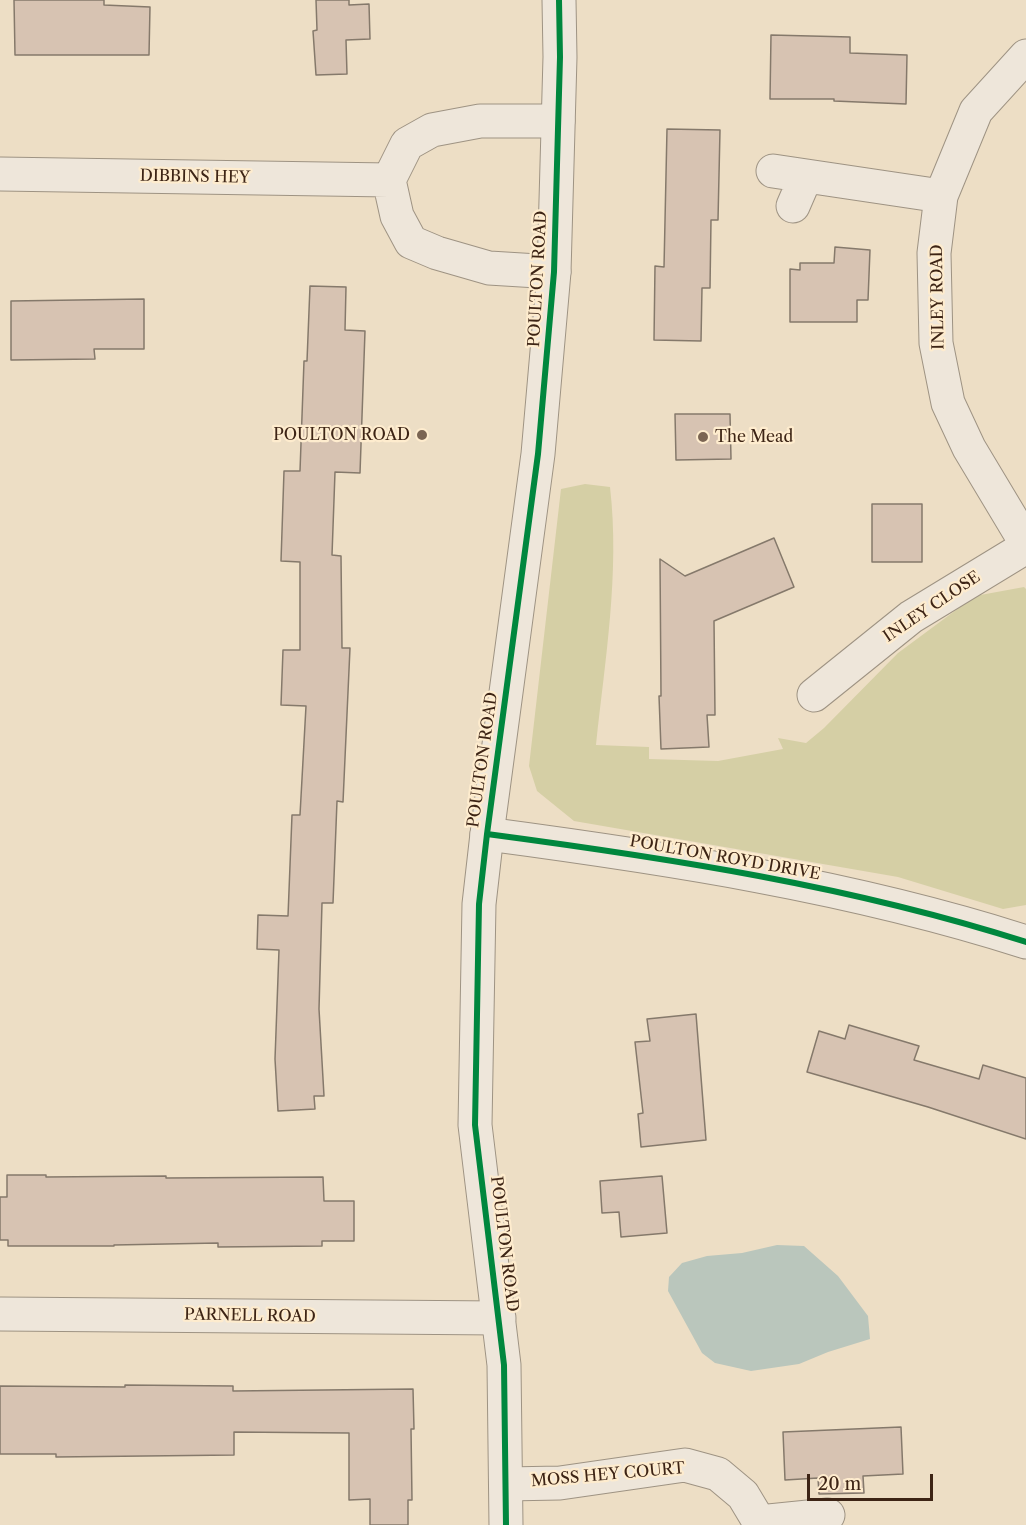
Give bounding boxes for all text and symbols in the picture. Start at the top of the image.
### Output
street label: DIBBINS HEY [140,166,250,188]
street label: POULTON ROAD [525,210,551,348]
street label: INLEY ROAD [927,244,949,350]
place label: POULTON ROAD [273,425,410,445]
place label: The Mead [715,427,793,447]
marker: POULTON ROAD [415,428,429,442]
marker: The Mead [696,430,710,444]
street label: INLEY CLOSE [880,567,984,647]
street label: POULTON ROAD [464,691,502,829]
street label: POULTON ROYD DRIVE [628,832,822,884]
street label: POULTON ROAD [486,1175,522,1313]
street label: PARNELL ROAD [184,1305,316,1327]
street label: MOSS HEY COURT [530,1459,686,1491]
scale bar [810,1462,936,1500]
text: 20 m [818,1473,861,1495]

